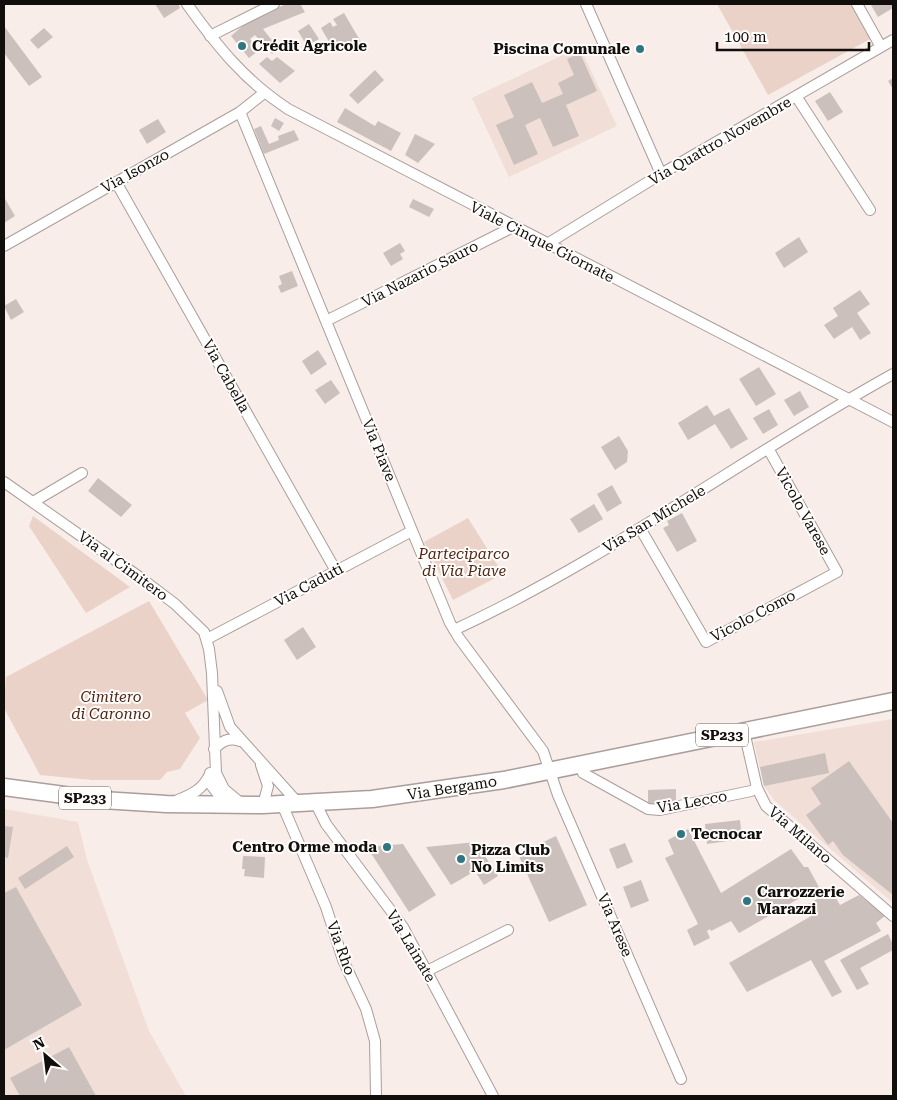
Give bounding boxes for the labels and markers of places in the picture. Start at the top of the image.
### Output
place label: Crédit Agricole [252,37,367,55]
marker: Crédit Agricole [236,40,248,52]
place label: Piscina Comunale [493,40,630,58]
marker: Piscina Comunale [634,43,646,55]
place label: Tecnocar [691,825,763,843]
marker: Tecnocar [675,828,687,840]
place label: Centro Orme moda [232,838,377,856]
marker: Centro Orme moda [381,841,393,853]
place label: Pizza Club No Limits [471,841,550,876]
marker: Pizza Club No Limits [455,853,467,865]
place label: Carrozzerie Marazzi [757,883,845,918]
marker: Carrozzerie Marazzi [741,895,753,907]

